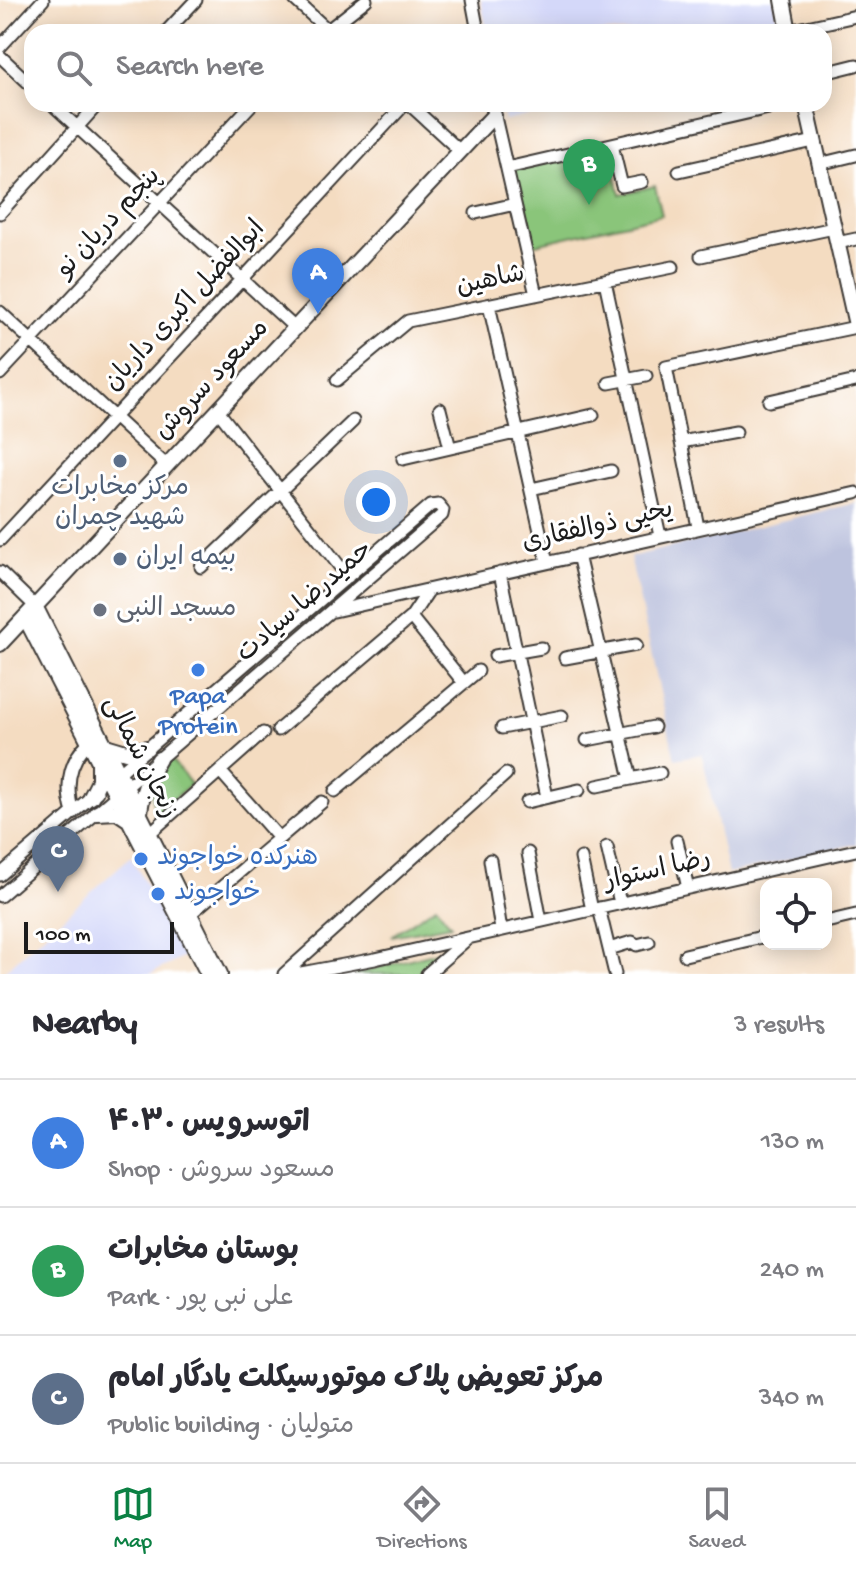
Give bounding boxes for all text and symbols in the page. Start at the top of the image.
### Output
search box [24,24,832,112]
icon: search [52,46,96,90]
text: Search here [116,51,264,86]
pin: B [563,139,615,205]
street label: پنجم دریان‌ نو [50,162,169,287]
street label: ابوالفضل اکبری داریان [99,215,273,399]
pin: A [292,248,344,314]
street label: شاهین [454,260,528,304]
street label: مسعود سروش [149,314,277,448]
marker: مرکز مخابرات شهید چمران [111,452,129,470]
place label: مرکز مخابرات شهید چمران [51,474,189,535]
your location [356,482,396,522]
street label: یحیی ذوالفقاری [519,496,677,560]
street label: حمیدرضا سیادت [232,535,380,671]
place label: بیمه ایران [136,544,236,575]
marker: بیمه ایران [111,550,129,568]
place label: مسجد النبی [116,595,236,626]
marker: مسجد النبی [91,601,109,619]
marker: Papa Protein [189,661,207,679]
place label: Papa Protein [157,683,238,744]
street label: زنجان شمالی [95,692,183,824]
pin: C [32,826,84,892]
place label: هنرکده خواجوند [157,844,318,875]
street label: رضا استوار [600,845,714,900]
marker: هنرکده خواجوند [132,850,150,868]
map controls [760,878,832,950]
button: locate [760,878,832,950]
place label: خواجوند [174,879,261,910]
marker: خواجوند [149,885,167,903]
scale bar [24,918,174,954]
text: 100 m [36,923,91,949]
text: Nearby [32,1006,137,1046]
text: 3 results [734,1011,824,1042]
text: اتوسرویس ۴۰۳۰ [108,1107,310,1142]
text: A [50,1128,66,1159]
text: 130 m [761,1128,824,1159]
text: Shop · مسعود سروش [108,1156,335,1187]
text: بوستان مخابرات [108,1235,299,1270]
text: B [51,1256,65,1287]
text: 240 m [760,1256,824,1287]
text: Park · علی نبی پور [108,1284,293,1315]
text: مرکز تعویض پلاک موتورسیکلت یادگار امام [108,1363,603,1398]
text: C [51,1384,65,1415]
text: 340 m [759,1384,824,1415]
text: Public building · متولیان [108,1412,354,1443]
tab: Map [111,1482,155,1556]
tab: Directions [377,1482,467,1556]
tab: Saved [689,1482,745,1556]

